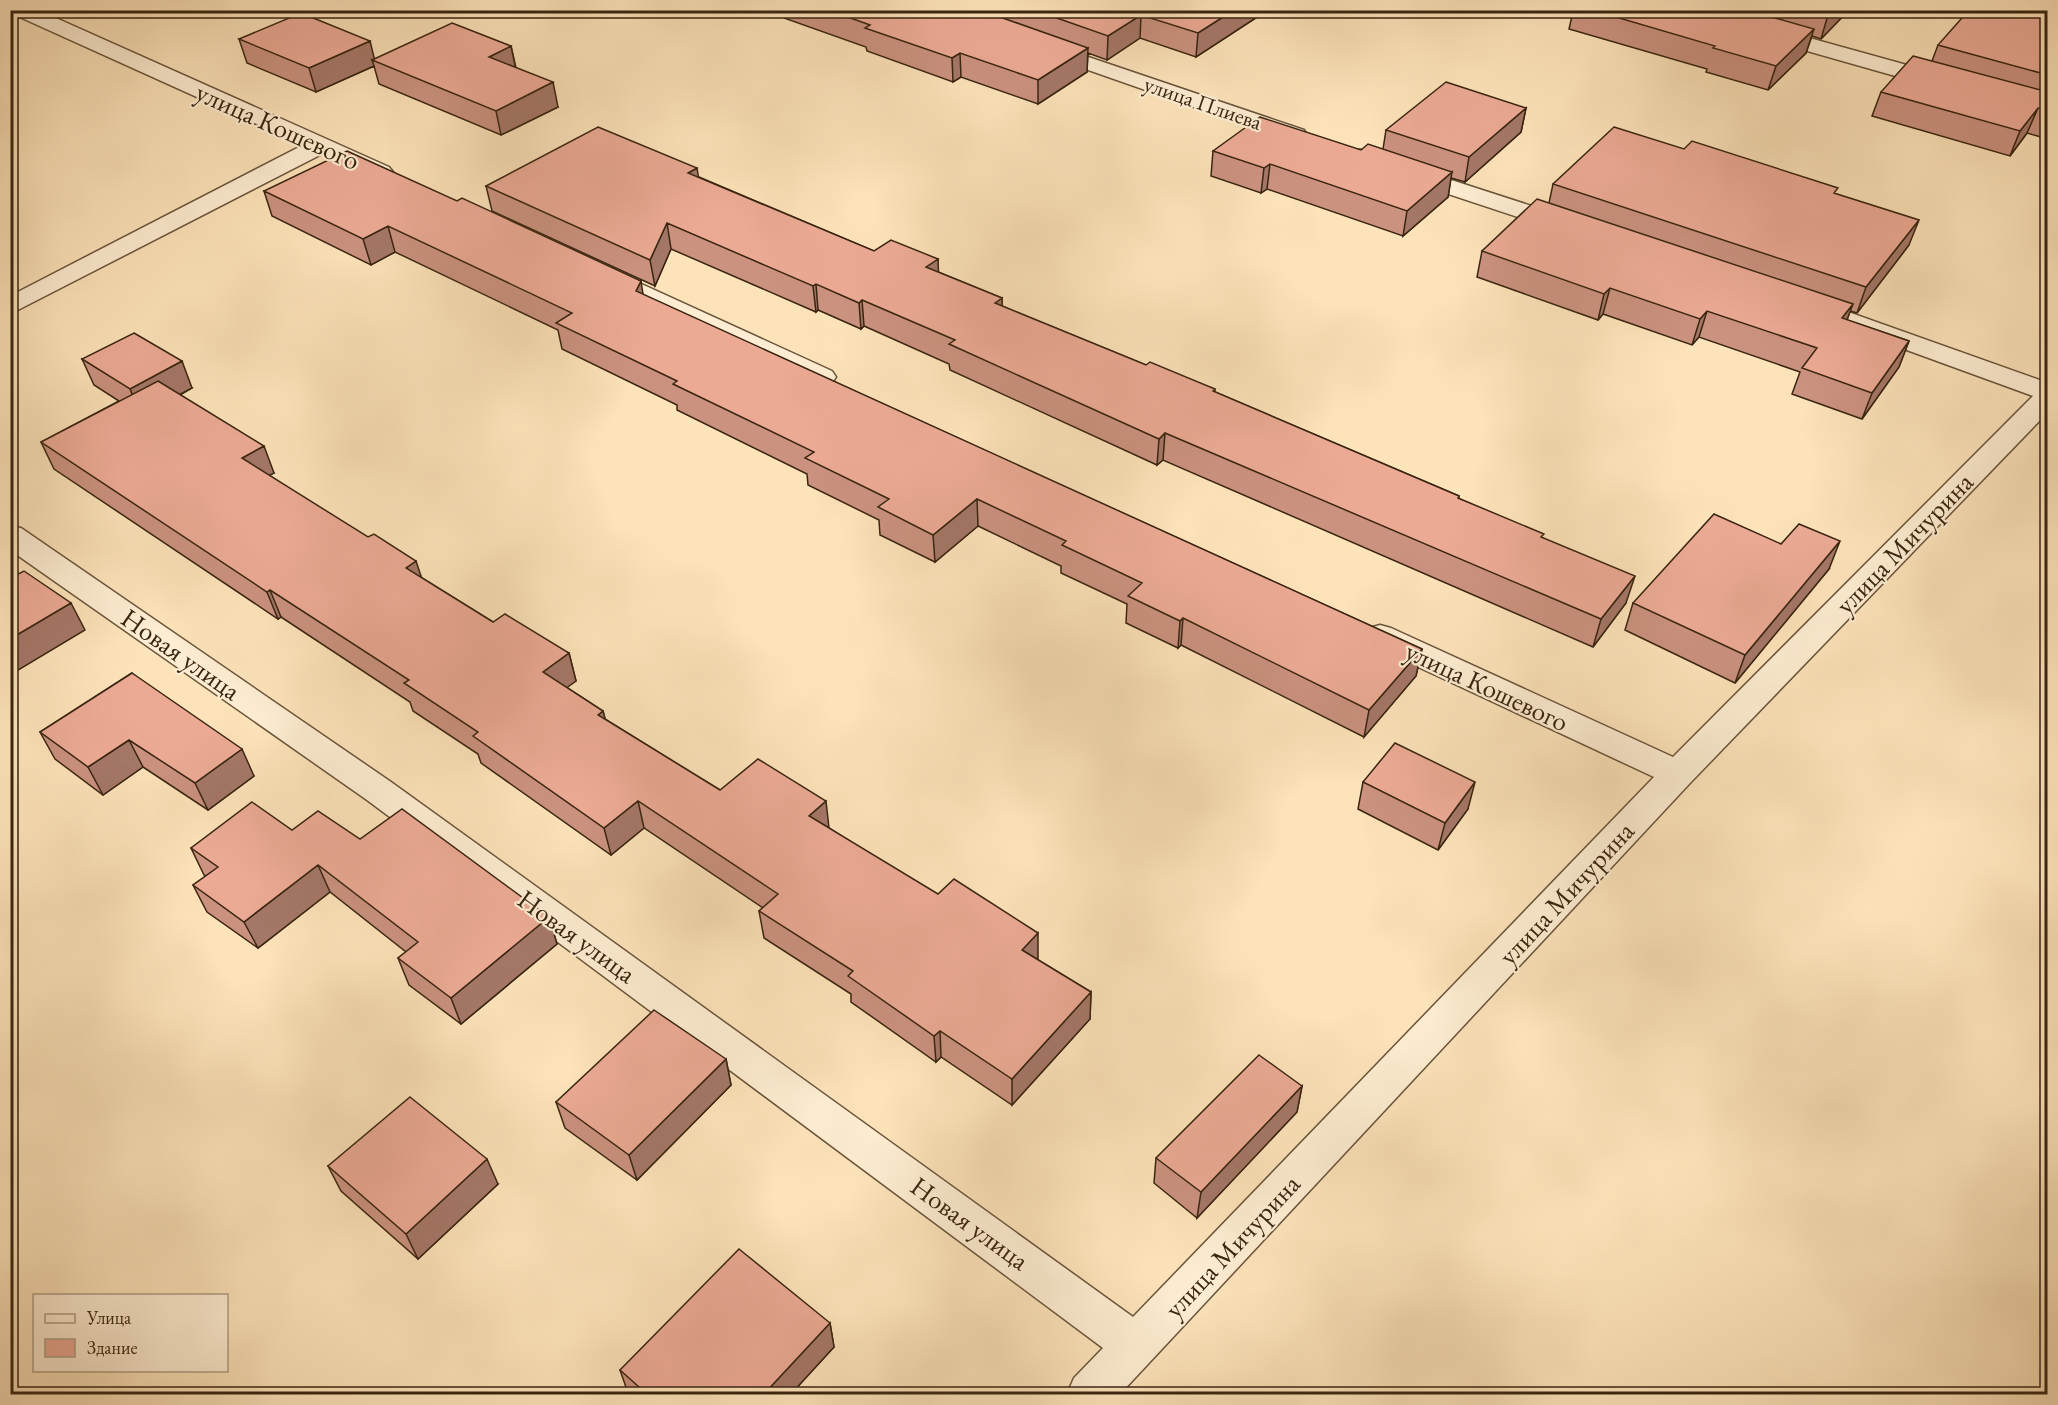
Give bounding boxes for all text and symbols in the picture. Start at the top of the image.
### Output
street label: улица Плиева [1140,69,1266,137]
street label: улица Кошевого [190,74,366,178]
street label: улица Мичурина [1827,464,1981,621]
street label: Новая улица [114,600,248,708]
street label: улица Кошевого [1400,633,1574,739]
street label: улица Мичурина [1490,814,1642,972]
street label: Новая улица [511,881,643,991]
street label: улица Мичурина [1156,1167,1308,1325]
street label: Новая улица [904,1168,1036,1278]
legend [33,1294,228,1372]
text: Улица [86,1306,132,1329]
text: Здание [87,1336,137,1359]

